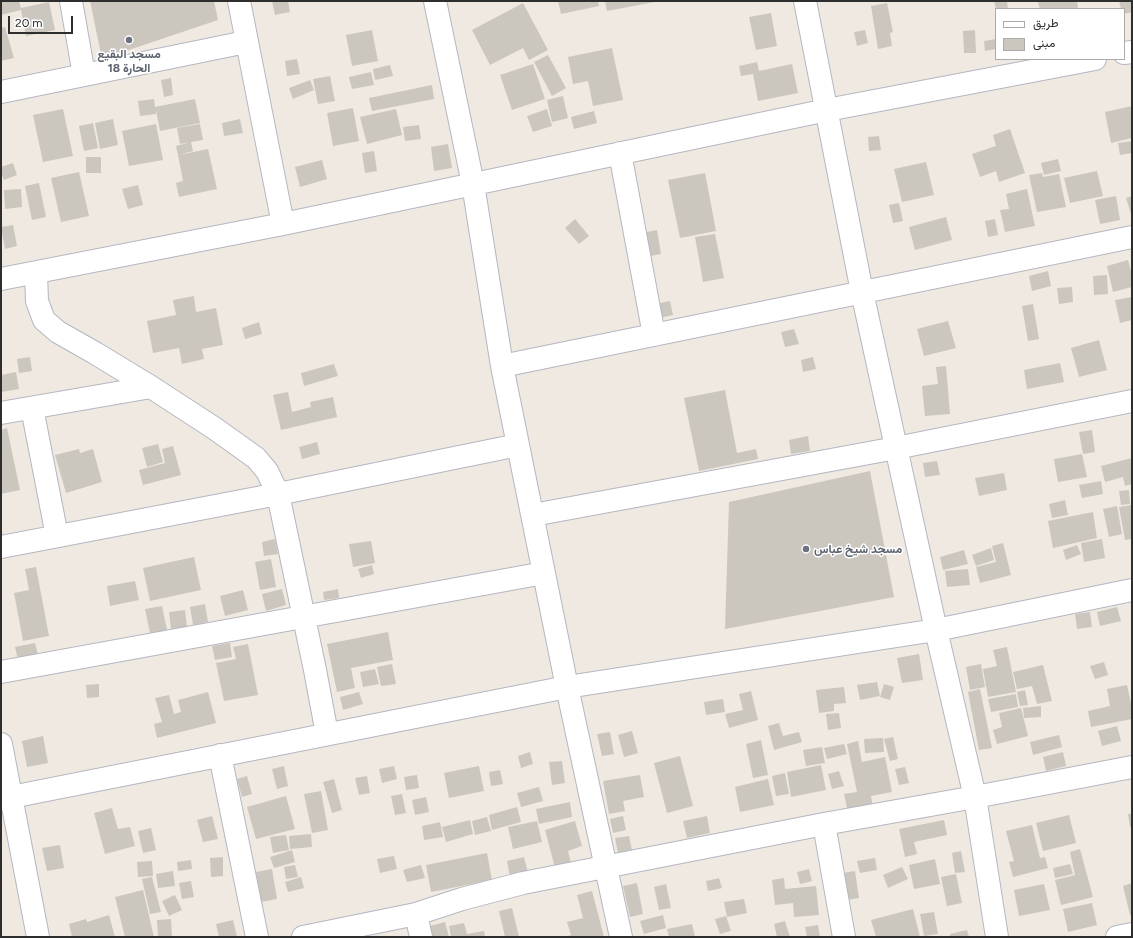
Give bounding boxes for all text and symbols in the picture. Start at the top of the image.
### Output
scale bar [10,8,75,34]
legend [995,8,1125,60]
text: 20 m [15,16,43,30]
text: طريق [1033,16,1058,30]
marker: مسجد البقيع الحارة 18 [124,35,134,45]
text: مبنى [1033,36,1055,50]
place label: مسجد البقيع الحارة 18 [97,47,161,75]
place label: مسجد شيخ عباس [814,542,902,556]
marker: مسجد شيخ عباس [801,544,811,554]

